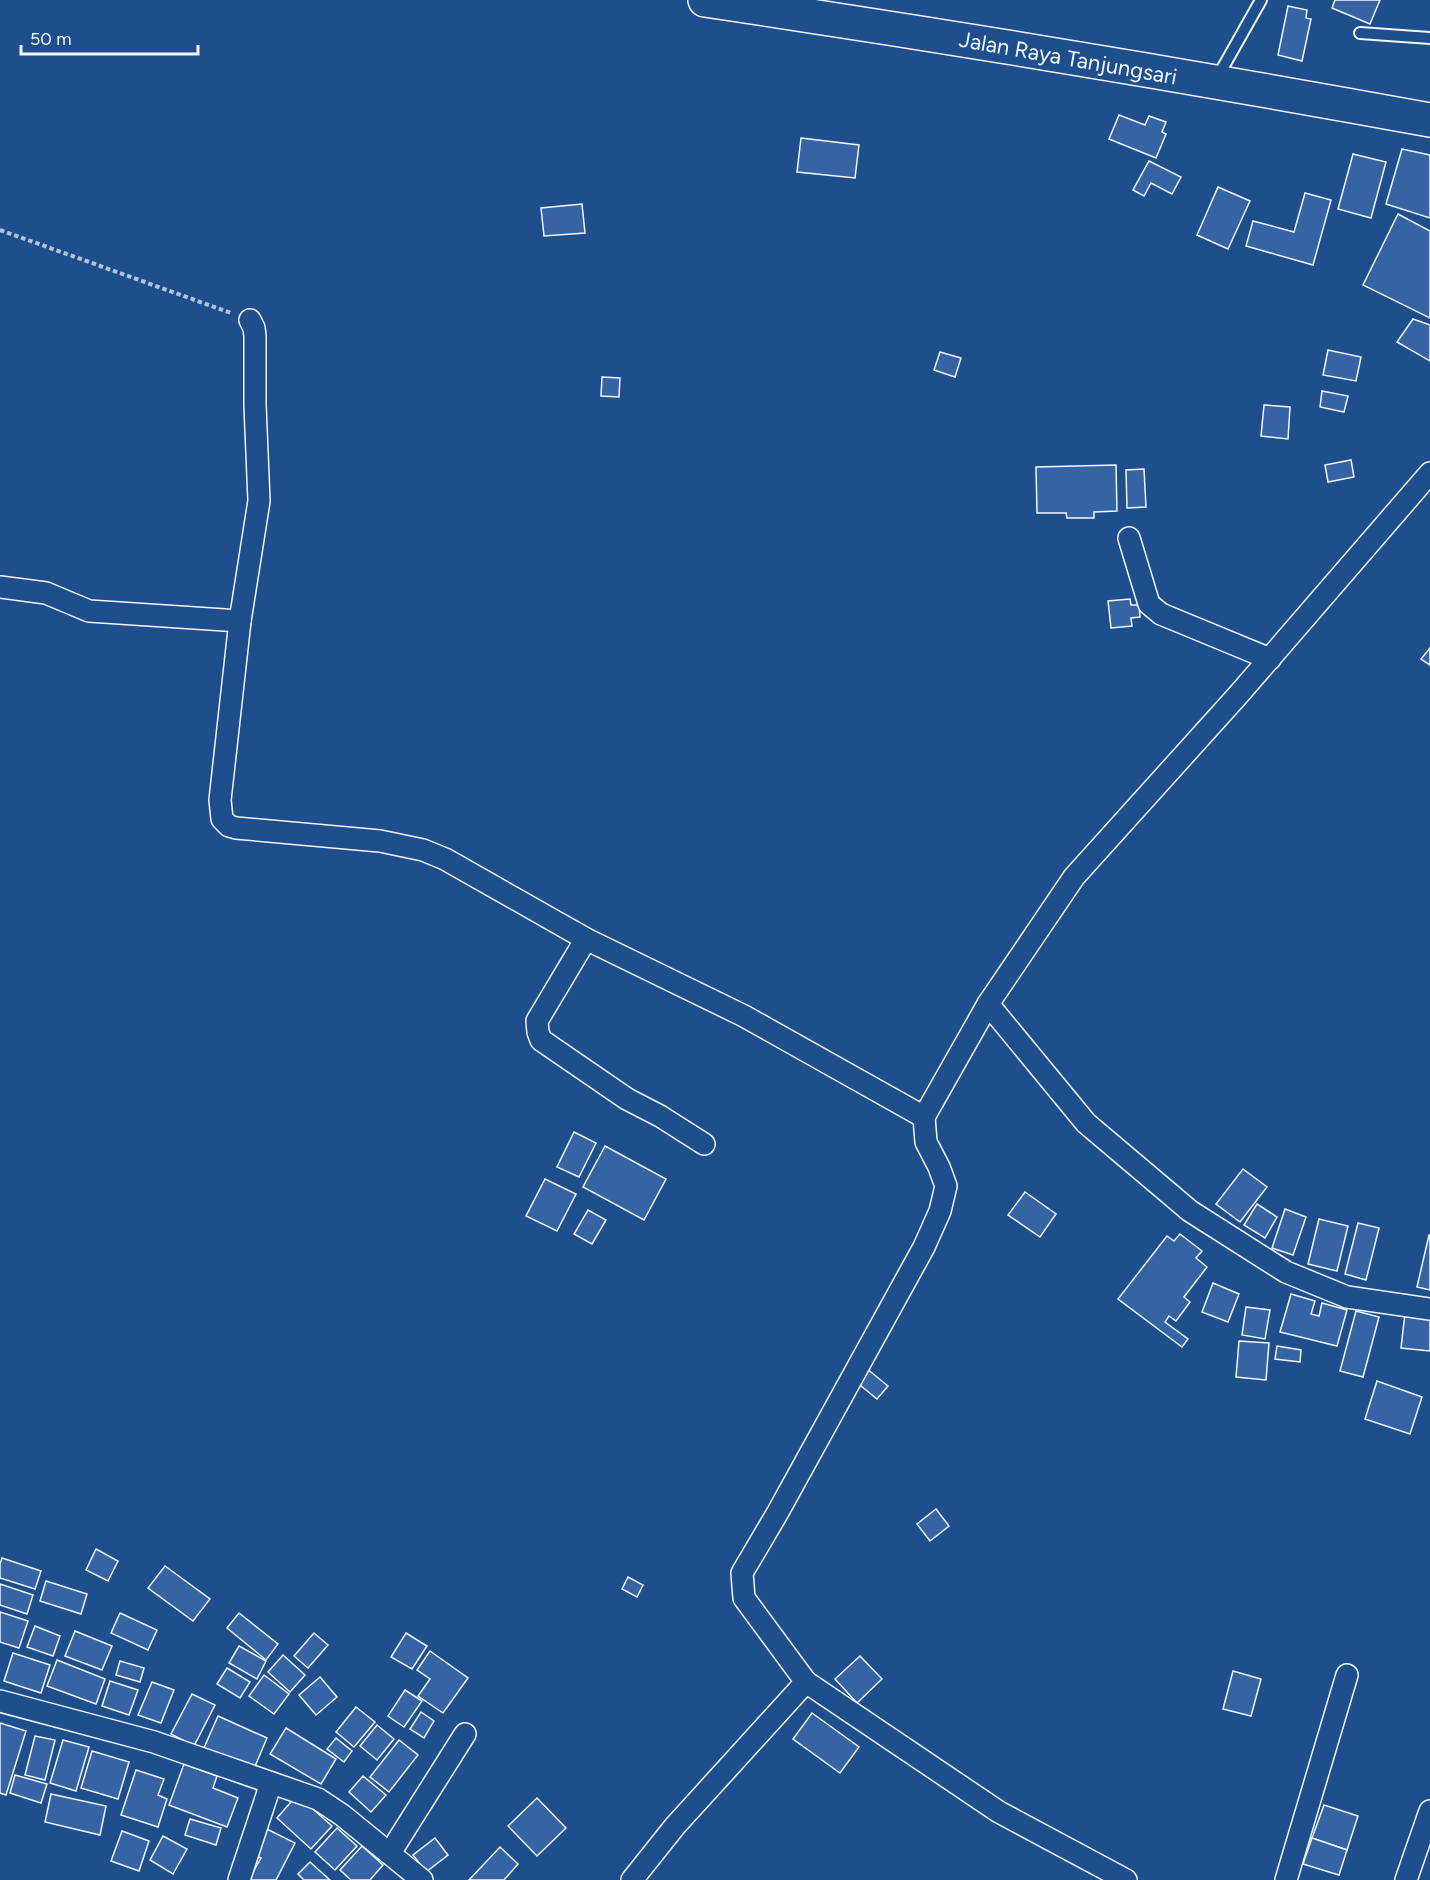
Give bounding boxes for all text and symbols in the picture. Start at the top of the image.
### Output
scale bar [21,18,198,56]
street label: Jalan Raya Tanjungsari [957,26,1179,90]
text: 50 m [30,28,72,50]

